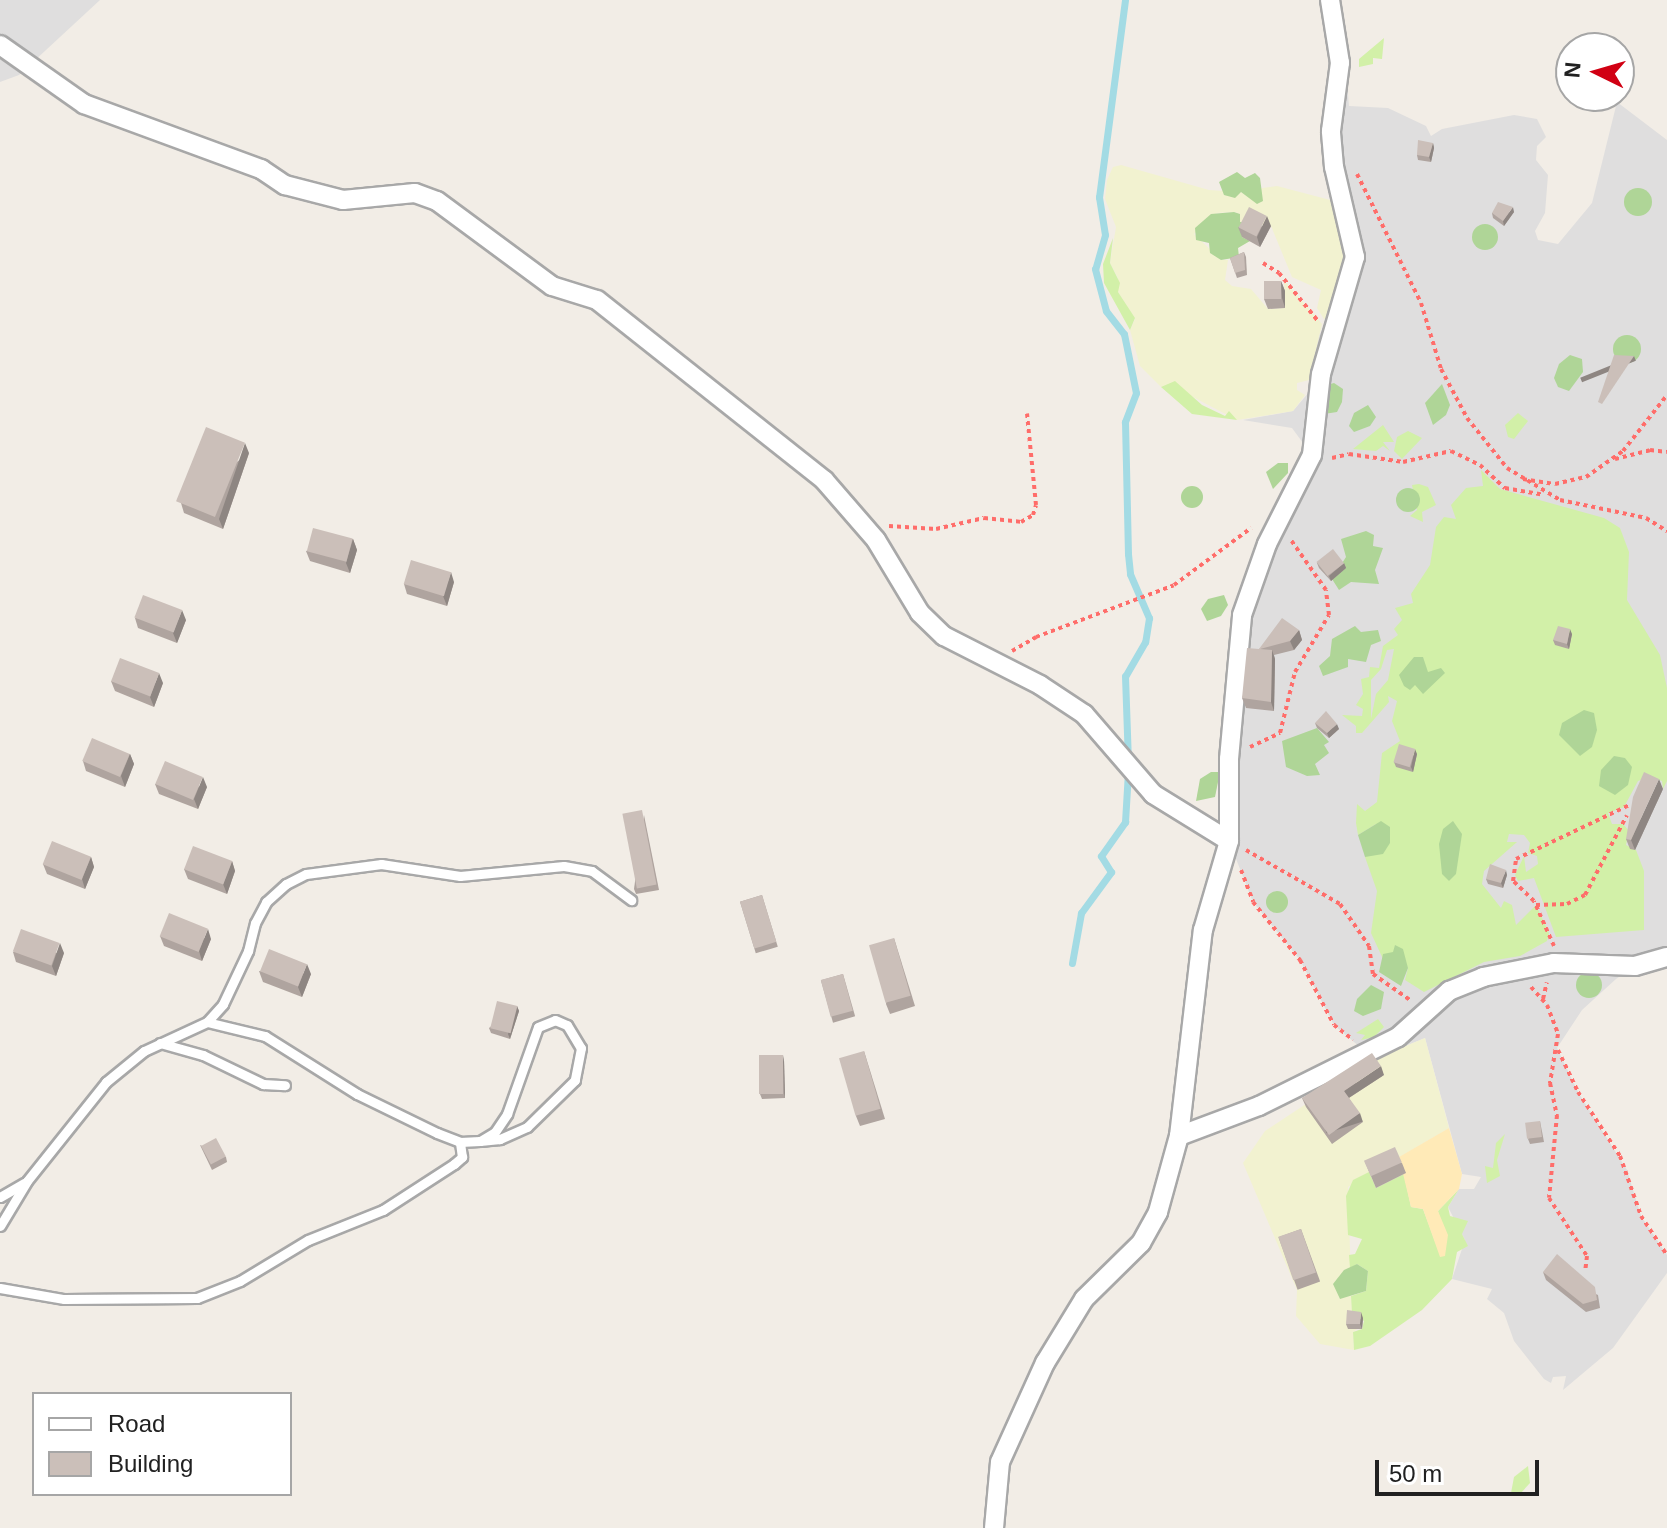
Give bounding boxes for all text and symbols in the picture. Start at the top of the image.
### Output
north arrow [1555,32,1635,112]
text: N [1559,61,1586,79]
legend [32,1392,292,1496]
text: Road [108,1410,165,1437]
scale bar [1379,1444,1543,1494]
text: Building [108,1450,193,1477]
text: 50 m [1389,1460,1442,1487]

